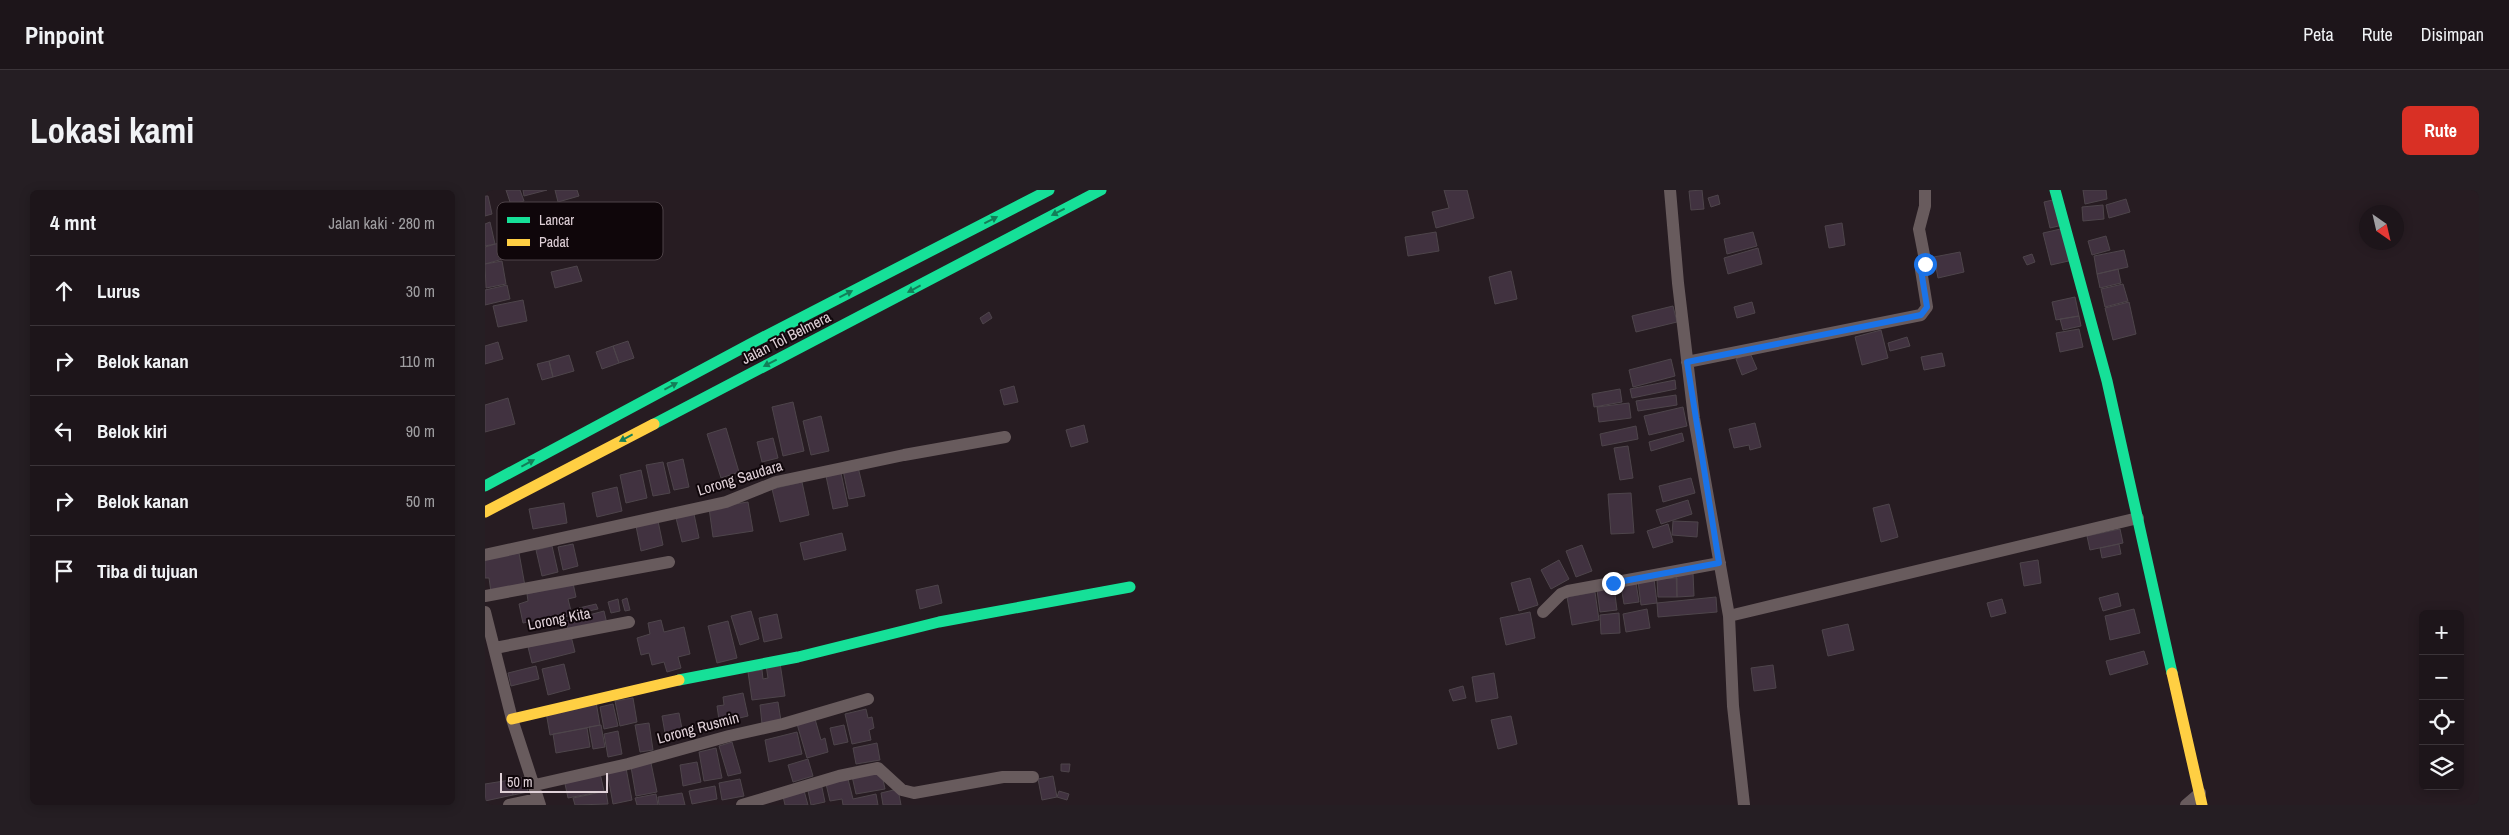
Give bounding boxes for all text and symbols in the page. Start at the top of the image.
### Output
text: Pinpoint [25,19,104,51]
text: Peta [2303,22,2334,47]
text: Rute [2362,22,2393,47]
text: Disimpan [2421,22,2484,47]
button: Rute [2402,106,2479,155]
text: Lokasi kami [30,107,194,154]
legend [497,202,663,260]
north arrow [2359,205,2404,250]
text: 4 mnt [50,208,96,237]
one-way arrow [1050,208,1065,216]
text: Lancar [539,211,574,229]
text: Jalan kaki · 280 m [329,212,435,234]
one-way arrow [984,216,998,224]
text: Padat [539,233,569,251]
route start [1914,253,1937,276]
icon: ahead [50,277,78,305]
text: Lurus [97,278,140,304]
text: 30 m [406,280,435,302]
one-way arrow [908,284,921,293]
one-way arrow [839,290,854,298]
street label: Jalan Tol Belmera [738,306,834,369]
icon: right [50,347,78,375]
text: Belok kanan [97,348,189,374]
text: 110 m [399,350,435,372]
one-way arrow [762,359,777,367]
one-way arrow [664,382,679,390]
icon: left [50,417,78,445]
text: Belok kiri [97,418,167,444]
text: 90 m [406,420,435,442]
one-way arrow [619,434,633,442]
street label: Lorong Saudara [695,455,785,500]
one-way arrow [521,459,535,467]
icon: right [50,487,78,515]
text: Belok kanan [97,488,189,514]
text: 50 m [406,490,435,512]
icon: arrive [50,557,78,585]
text: Tiba di tujuan [97,558,198,584]
route end [1602,572,1625,595]
street label: Lorong Kita [526,602,592,635]
map controls [2419,610,2464,790]
button: + [2419,610,2464,655]
button: − [2419,655,2464,700]
button: locate [2419,700,2464,745]
street label: Lorong Rusmin [655,706,741,749]
button: layers [2419,745,2464,790]
scale bar [500,770,607,793]
text: 50 m [507,773,533,791]

